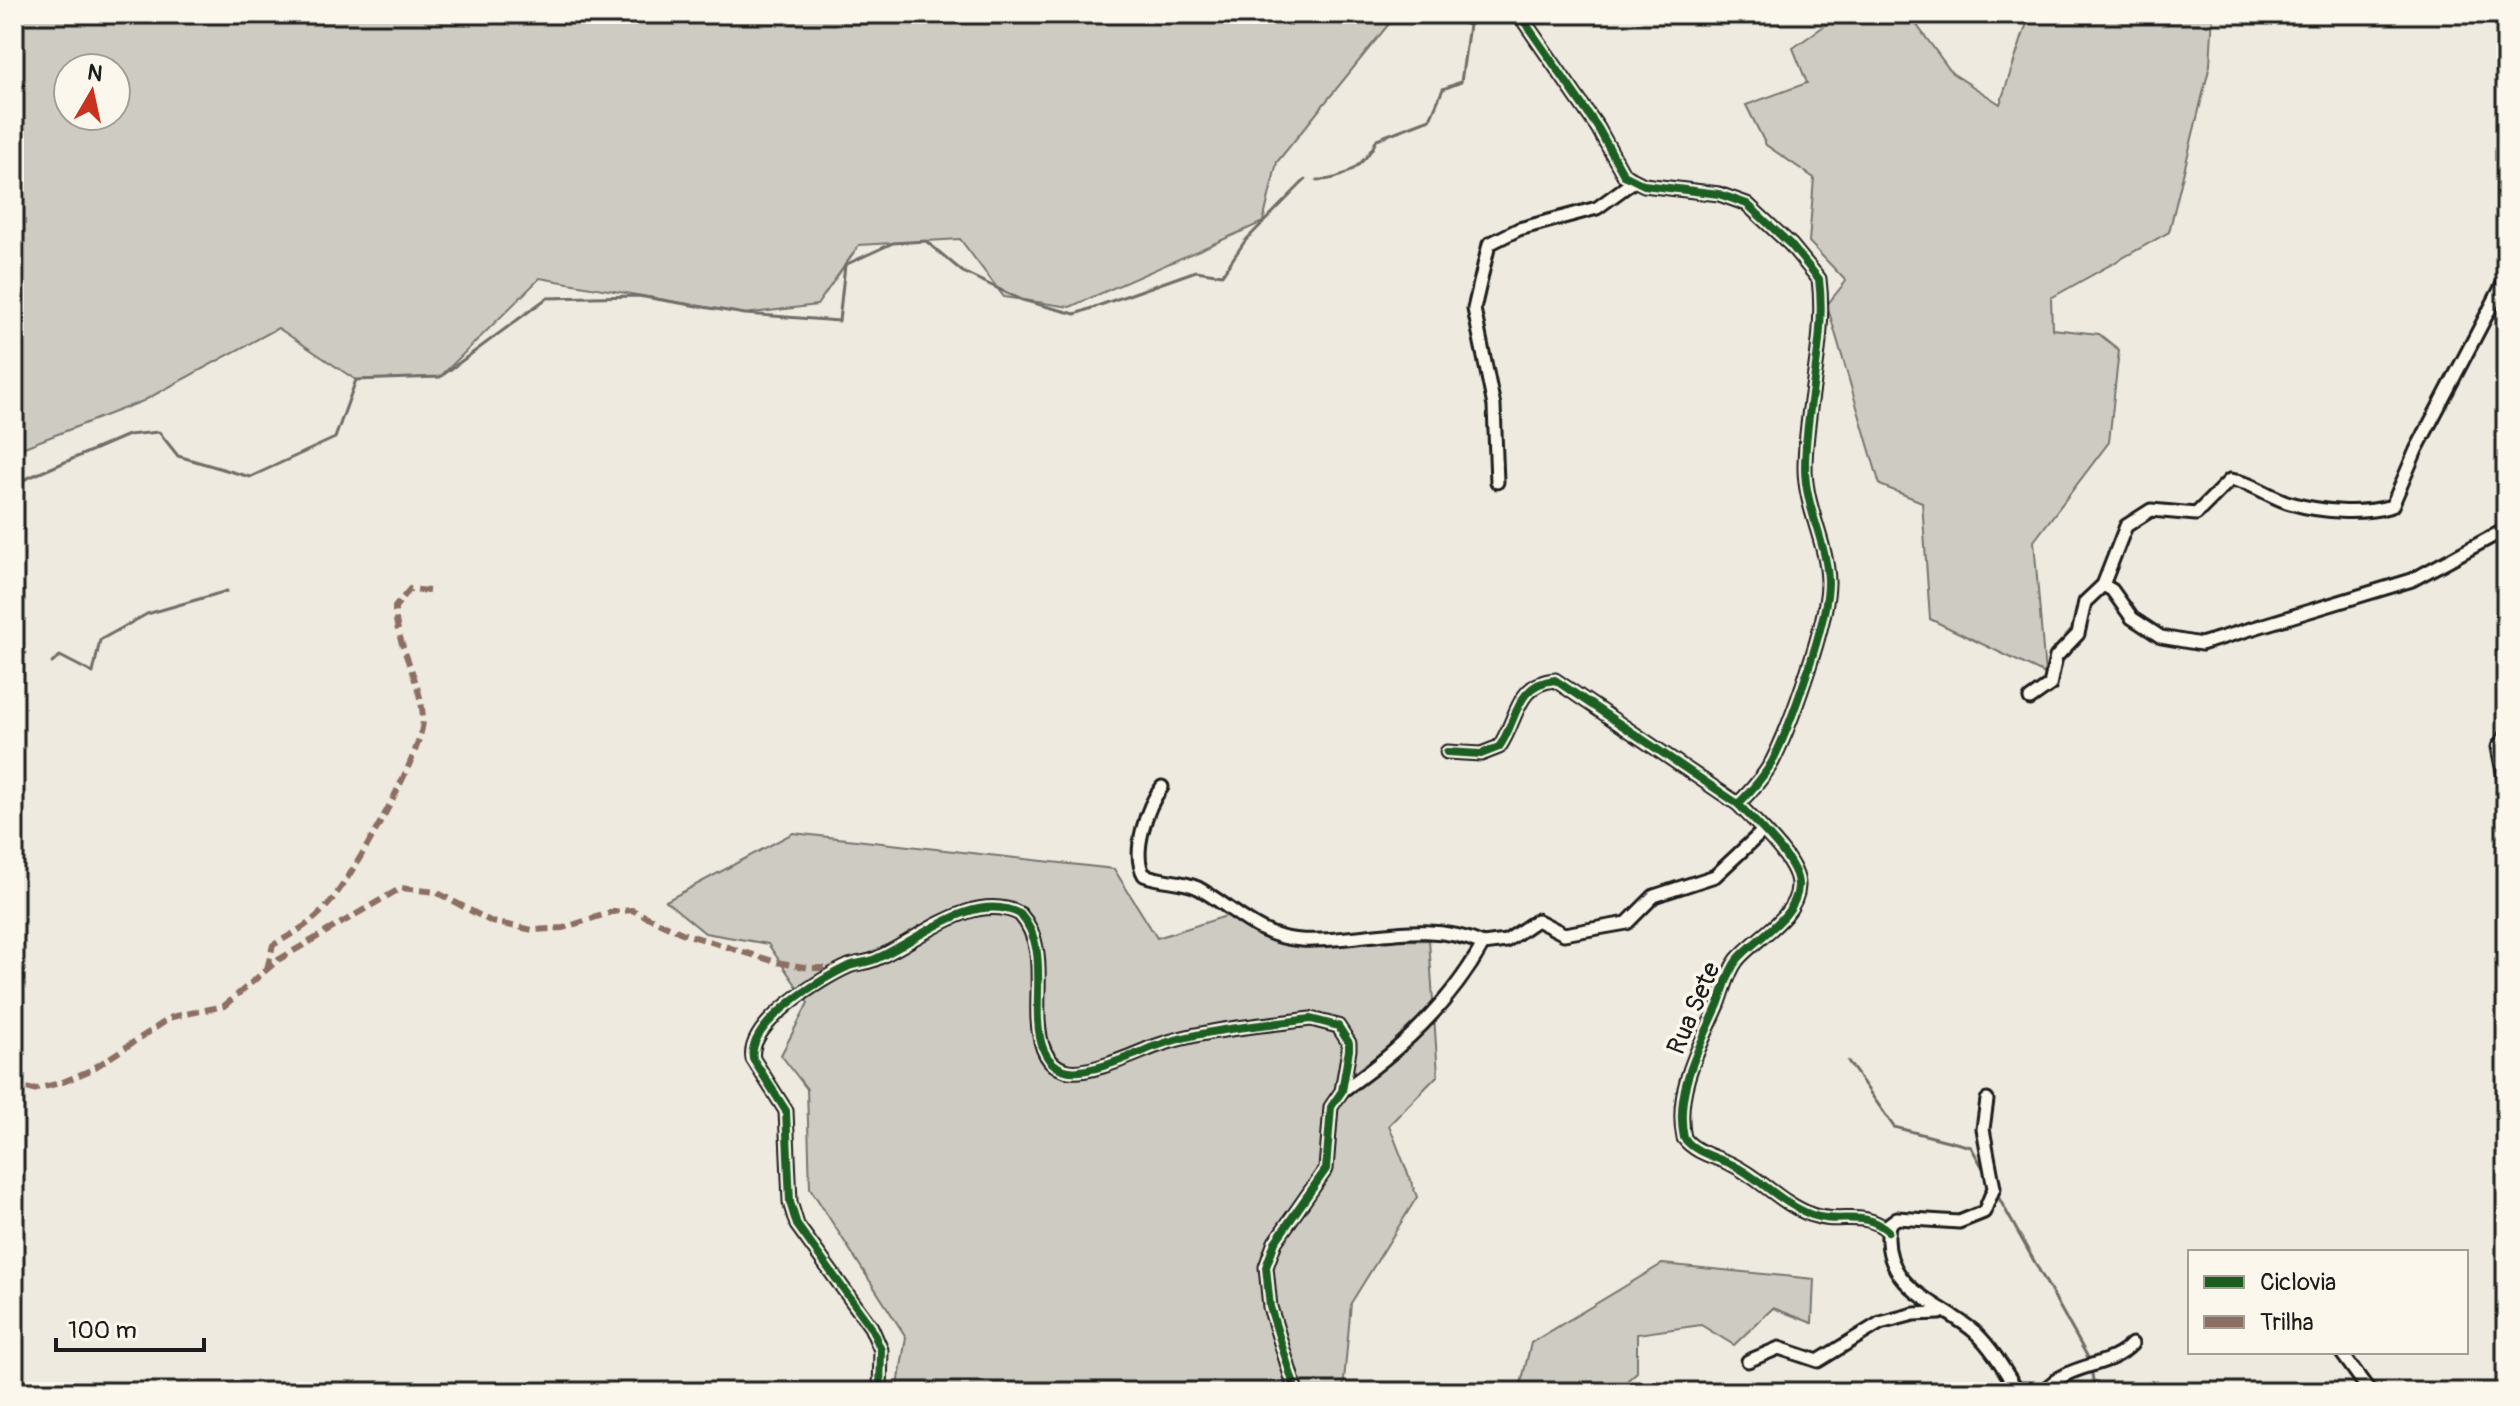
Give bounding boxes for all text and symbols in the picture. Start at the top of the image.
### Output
north arrow [52,52,132,132]
text: N [85,58,105,88]
street label: Rua Sete [1660,957,1728,1059]
legend [2188,1250,2468,1354]
text: Ciclovia [2260,1268,2336,1297]
scale bar [56,1302,204,1352]
text: Trilha [2260,1308,2314,1337]
text: 100 m [68,1316,137,1345]

